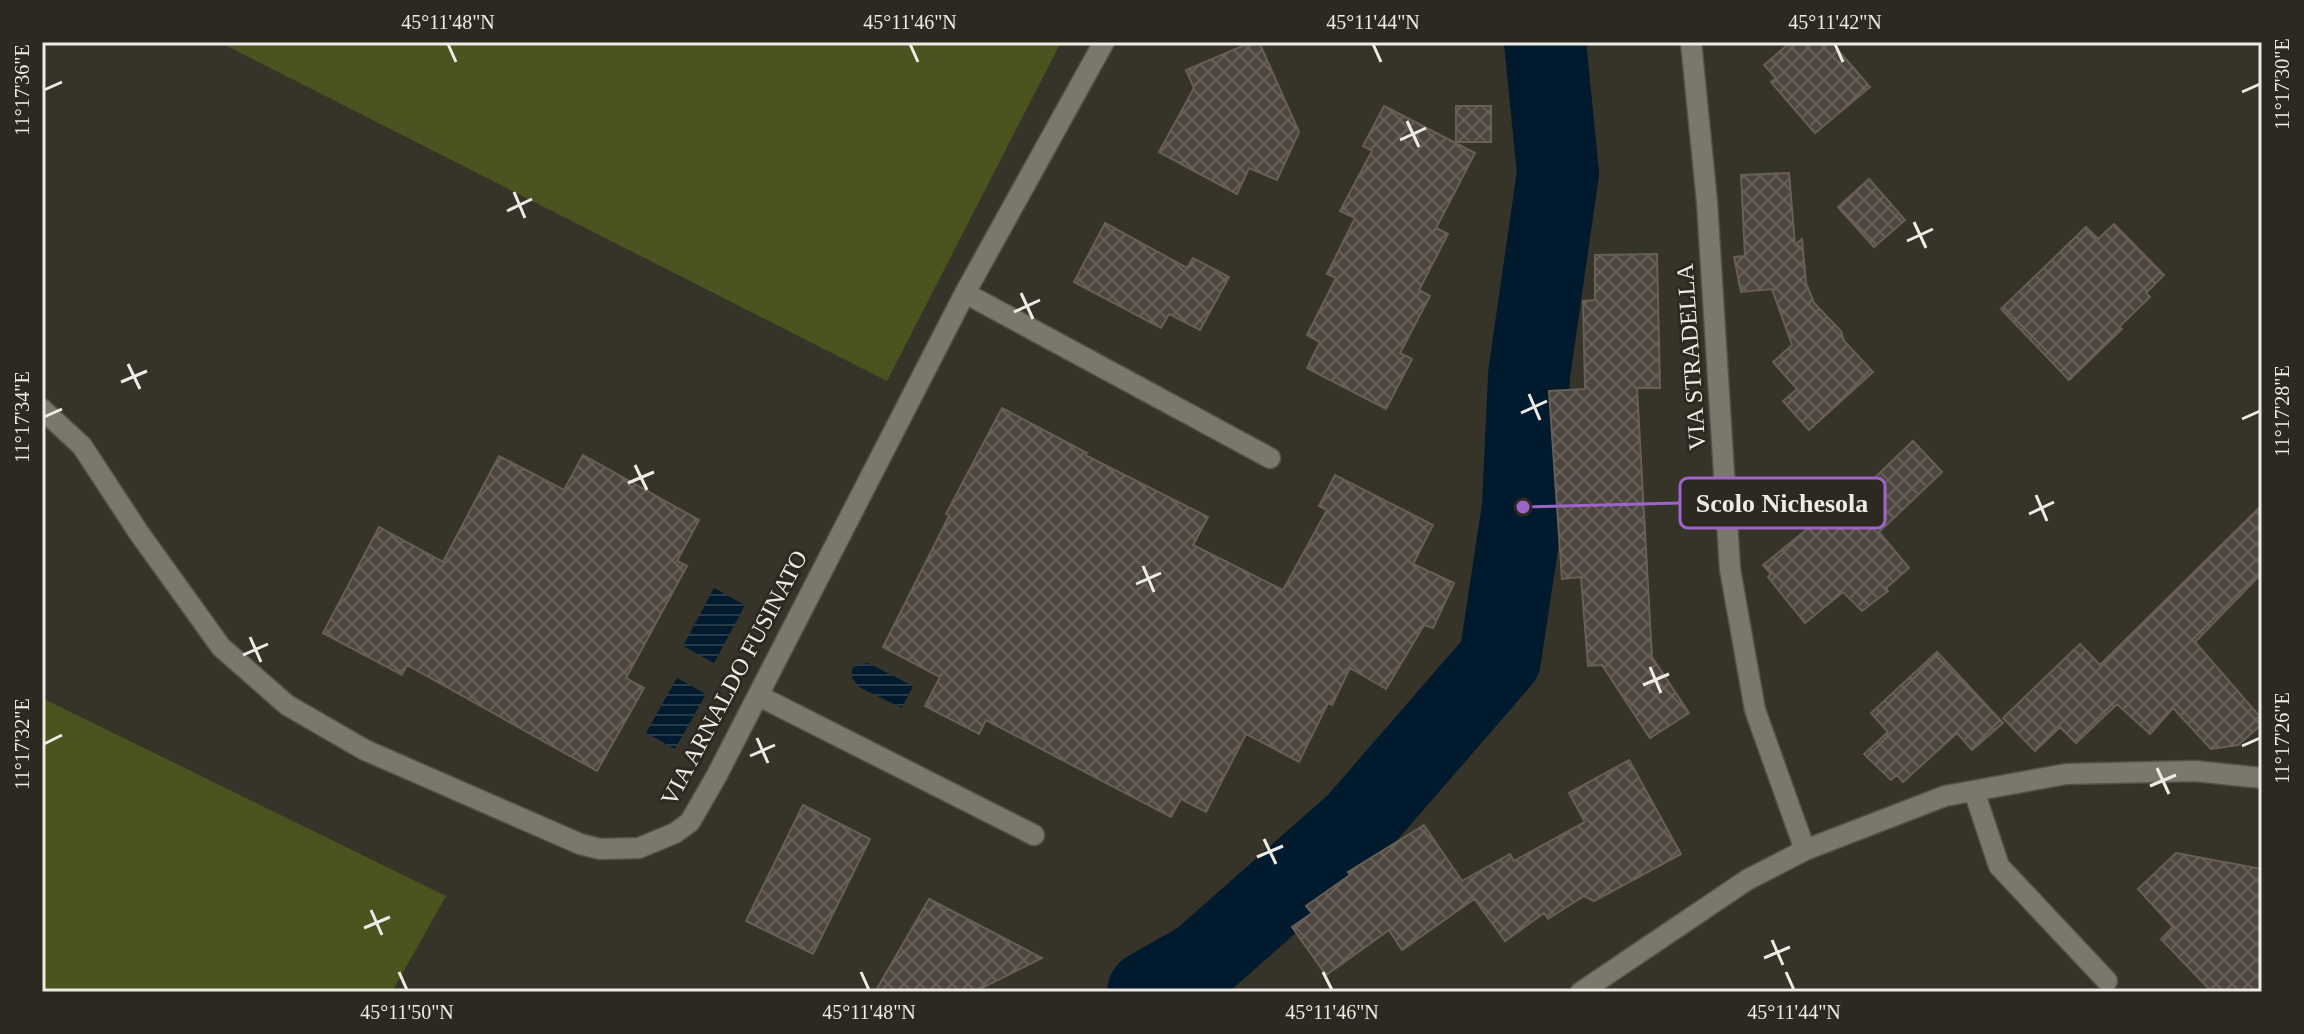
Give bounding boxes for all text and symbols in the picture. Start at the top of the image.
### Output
text: 45°11'48"N [401,11,495,33]
text: 45°11'46"N [863,11,957,33]
text: 45°11'44"N [1326,11,1420,33]
text: 45°11'42"N [1788,11,1882,33]
text: 11°17'30"E [2271,38,2293,130]
text: 11°17'36"E [11,44,33,136]
street label: VIA STRADELLA [1671,262,1711,451]
text: 11°17'28"E [2271,365,2293,457]
text: 11°17'34"E [11,371,33,463]
callout: Scolo Nichesola [1680,478,1885,528]
text: Scolo Nichesola [1696,489,1868,518]
street label: VIA ARNALDO FUSINATO [656,546,812,810]
text: 11°17'26"E [2271,692,2293,784]
text: 11°17'32"E [11,698,33,790]
text: 45°11'50"N [360,1001,454,1023]
text: 45°11'48"N [822,1001,916,1023]
text: 45°11'46"N [1285,1001,1379,1023]
text: 45°11'44"N [1747,1001,1841,1023]

